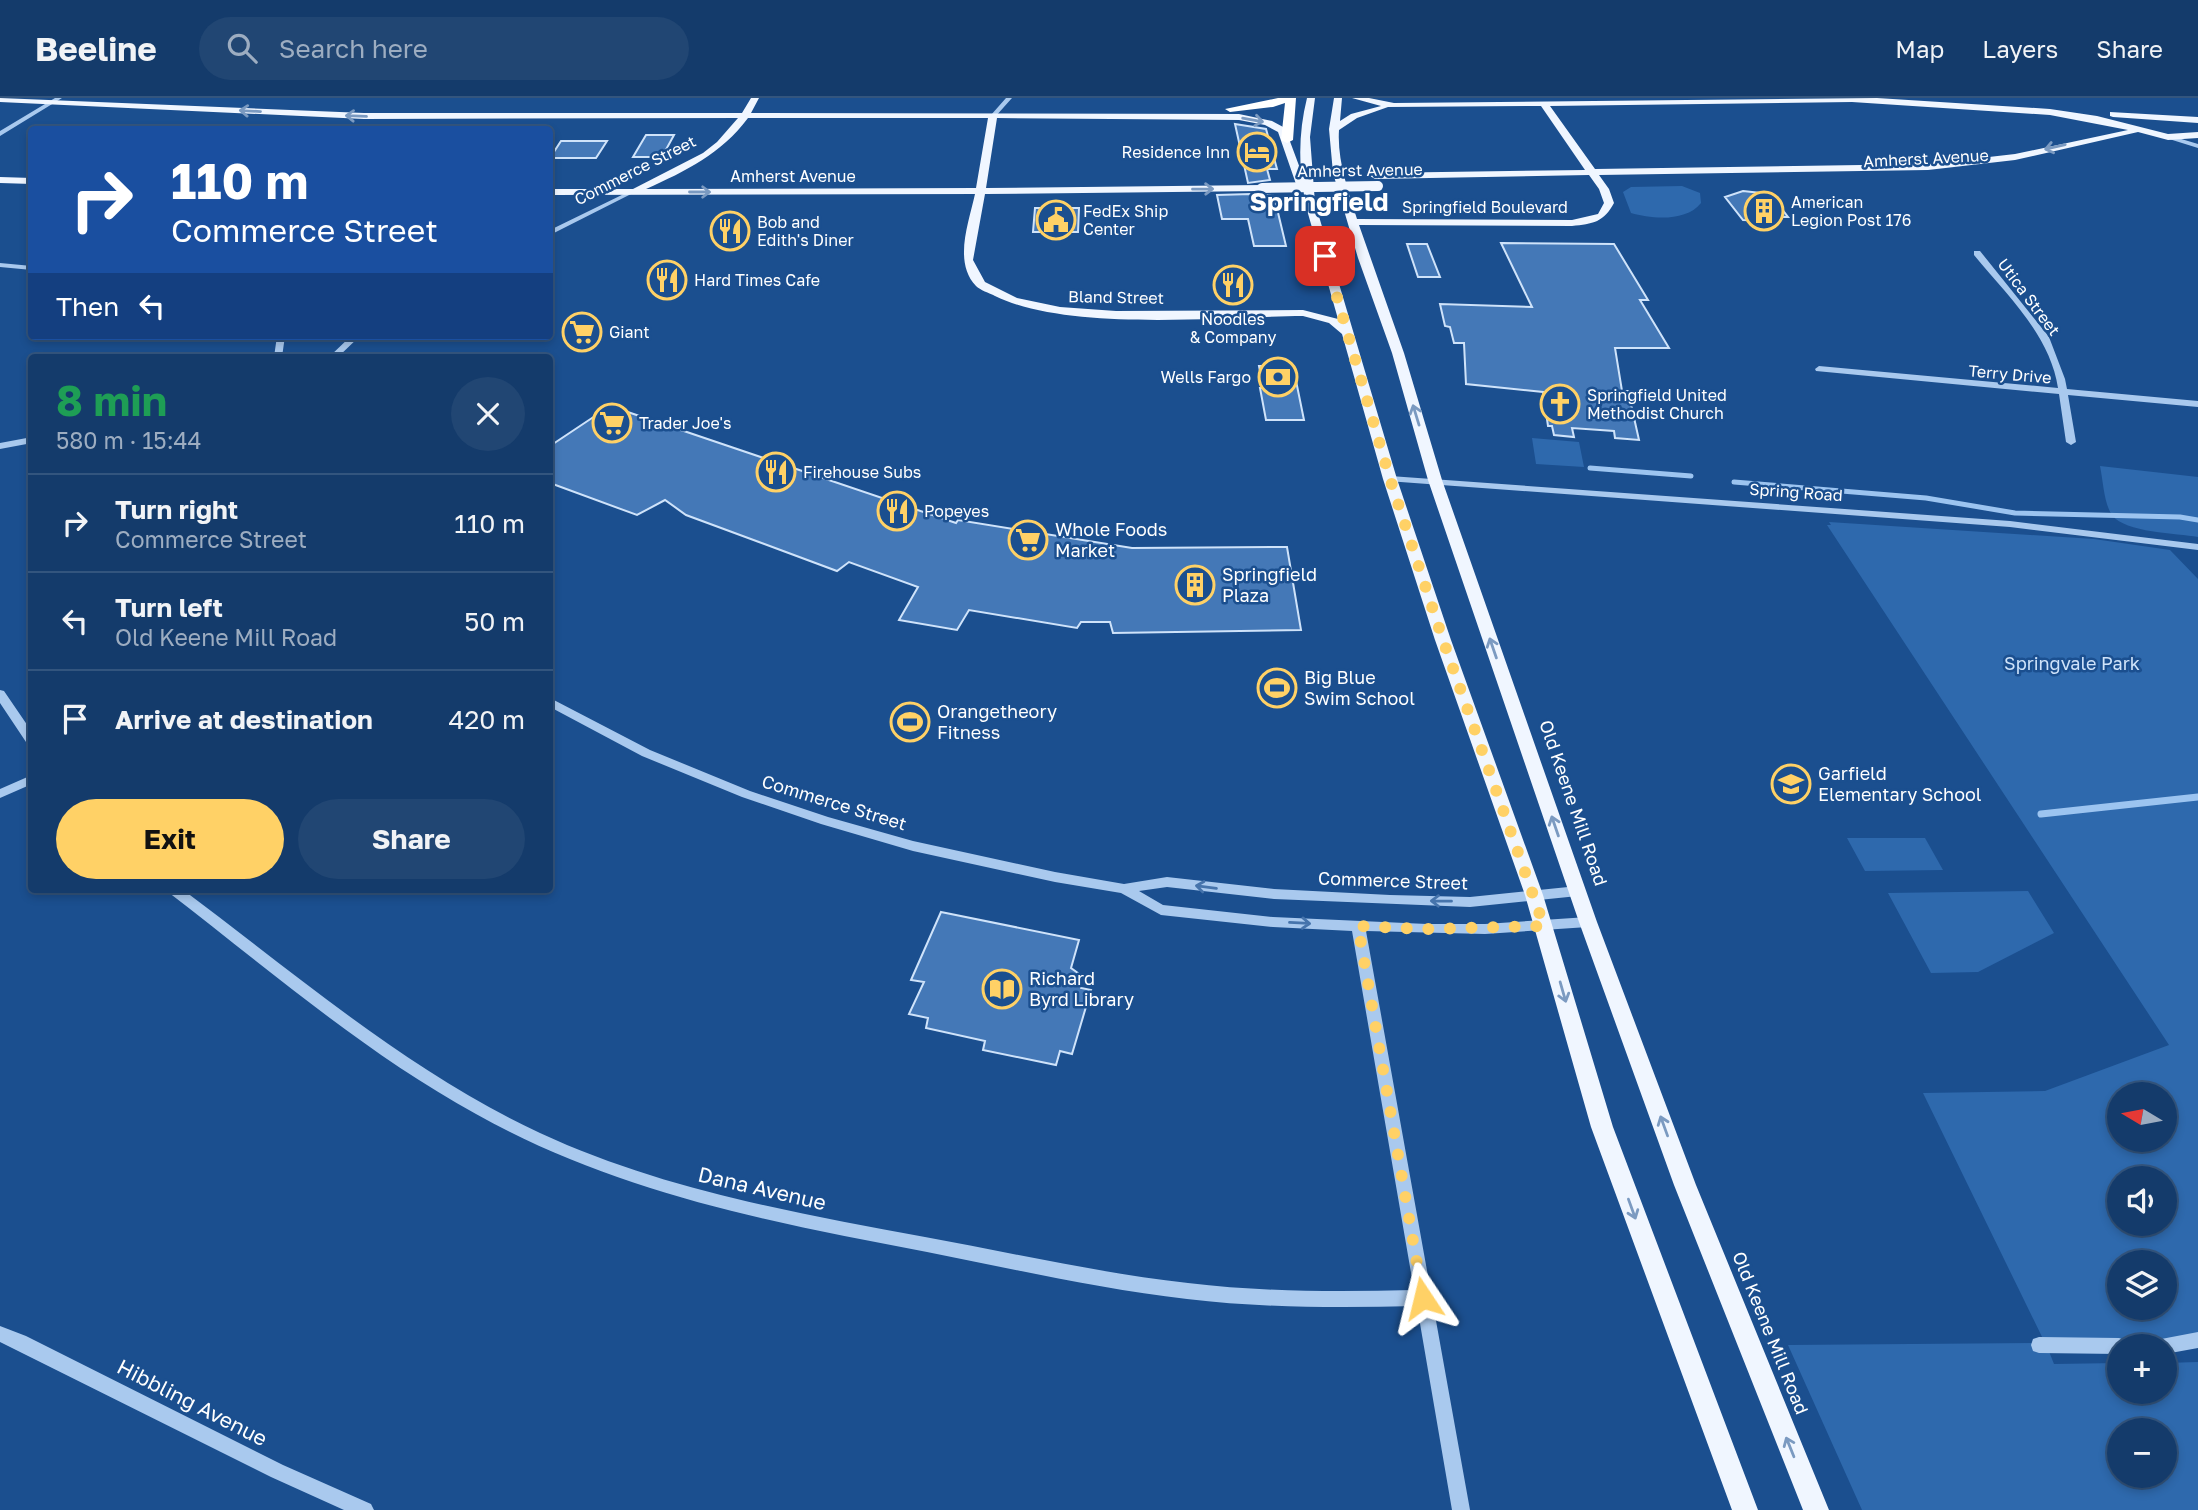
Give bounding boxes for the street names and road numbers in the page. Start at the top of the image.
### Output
street label: Commerce Street [571,131,699,209]
street label: Amherst Avenue [1863,145,1989,171]
street label: Amherst Avenue [1297,159,1423,181]
street label: Amherst Avenue [730,166,856,186]
street label: Springfield Boulevard [1402,197,1568,217]
street label: Utica Street [1993,254,2065,340]
street label: Bland Street [1068,286,1164,308]
street label: Terry Drive [1968,360,2052,388]
street label: Spring Road [1749,479,1843,505]
street label: Old Keene Mill Road [1535,717,1613,888]
street label: Commerce Street [759,770,909,835]
street label: Commerce Street [1318,866,1468,894]
street label: Dana Avenue [696,1161,829,1215]
street label: Old Keene Mill Road [1728,1248,1814,1417]
street label: Hibbling Avenue [113,1353,272,1451]

